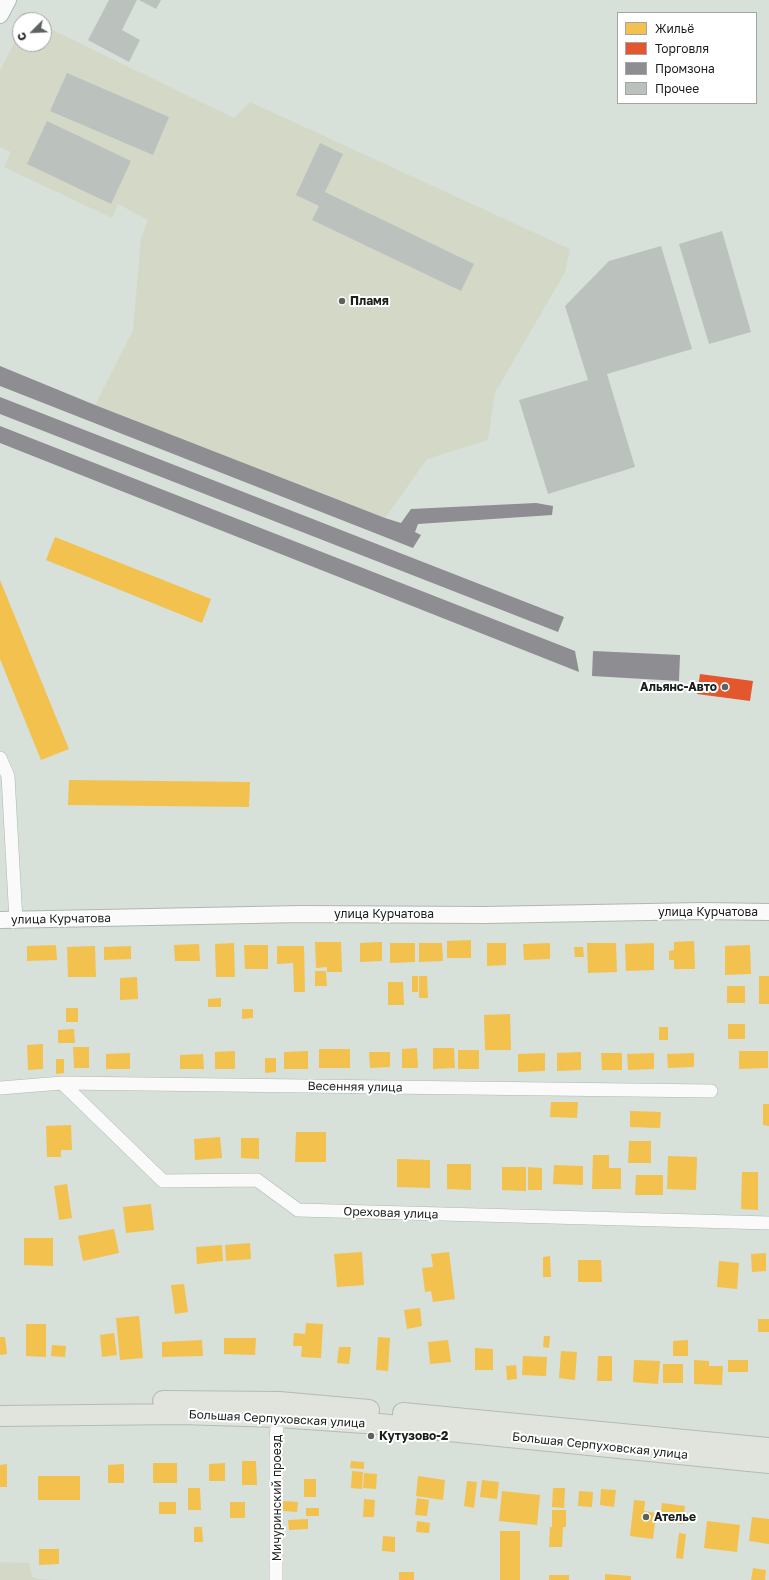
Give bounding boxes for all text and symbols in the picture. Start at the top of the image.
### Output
north arrow [12,12,52,52]
legend [617,12,757,104]
text: Жильё [655,21,694,36]
text: С [14,30,29,43]
text: Торговля [655,41,709,56]
text: Промзона [655,61,715,76]
text: Прочее [655,81,699,96]
place label: Пламя [350,294,389,308]
marker: Пламя [337,296,347,306]
place label: Альянс-Авто [640,680,717,694]
marker: Альянс-Авто [720,682,730,692]
street label: улица Курчатова [658,905,758,919]
street label: улица Курчатова [334,907,434,921]
street label: улица Курчатова [11,911,111,927]
street label: Весенняя улица [307,1079,403,1095]
street label: Ореховая улица [343,1204,439,1222]
street label: Большая Серпуховская улица [188,1407,366,1431]
place label: Кутузово-2 [379,1429,448,1443]
street label: Большая Серпуховская улица [511,1430,689,1462]
marker: Кутузово-2 [366,1431,376,1441]
street label: Мичуринский проезд [270,1435,284,1561]
place label: Ателье [654,1510,696,1524]
marker: Ателье [641,1512,651,1522]

